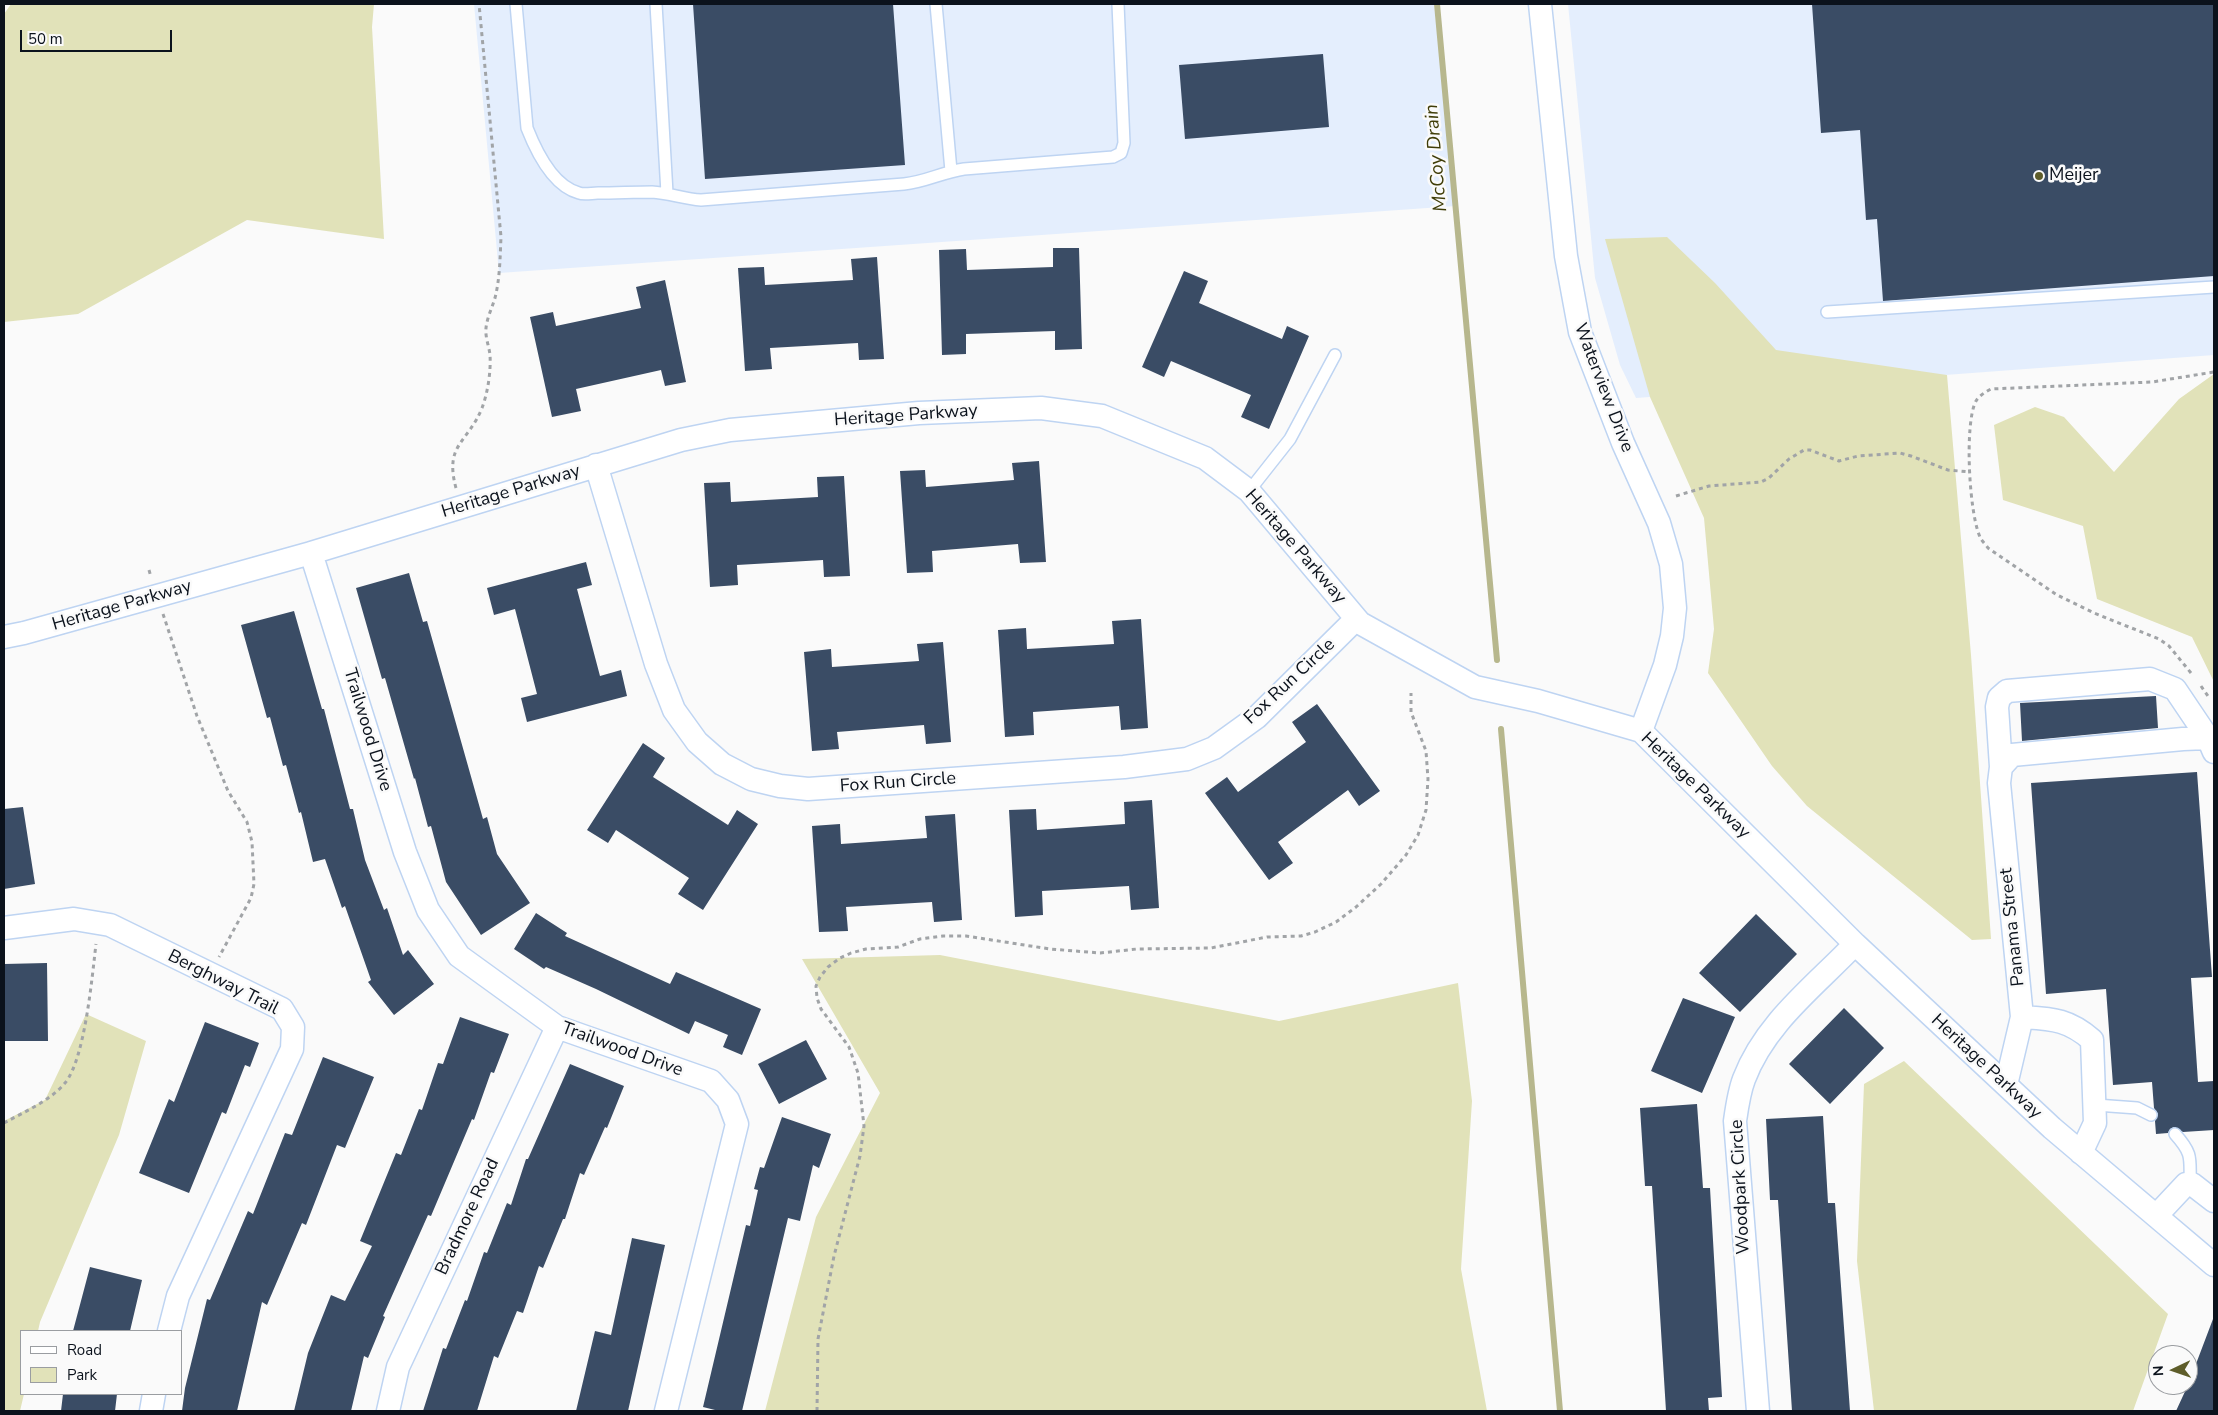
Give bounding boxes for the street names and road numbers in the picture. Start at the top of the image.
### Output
street label: Waterview Drive [1568,320,1638,456]
street label: Heritage Parkway [834,400,978,432]
street label: Heritage Parkway [439,461,583,523]
street label: Heritage Parkway [1240,486,1350,608]
street label: Heritage Parkway [50,576,194,636]
street label: Fox Run Circle [1240,634,1340,730]
street label: Trailwood Drive [338,666,396,794]
street label: Heritage Parkway [1636,728,1754,844]
street label: Fox Run Circle [839,768,957,798]
street label: Panama Street [1996,867,2030,987]
street label: Berghway Trail [164,946,282,1020]
street label: Heritage Parkway [1926,1010,2046,1124]
street label: Trailwood Drive [558,1018,686,1082]
street label: Woodpark Circle [1727,1119,1755,1255]
street label: Bradmore Road [432,1155,504,1279]

